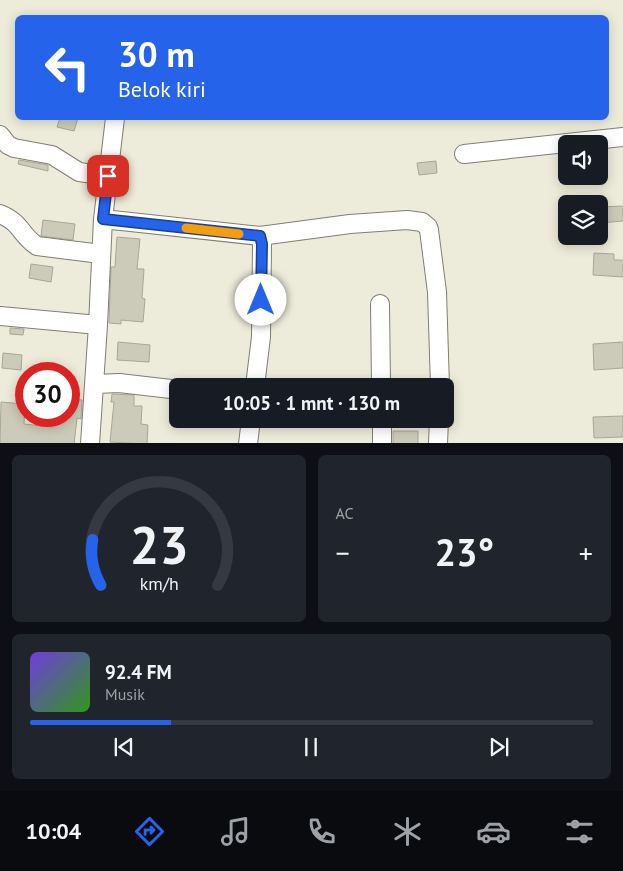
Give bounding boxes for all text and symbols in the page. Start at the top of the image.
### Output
text: 30 m [118,31,195,77]
icon: left [35,35,100,100]
text: Belok kiri [118,75,206,103]
map controls [558,135,608,245]
button: sound [558,135,608,185]
pin [87,155,129,197]
icon: arrive [94,162,122,190]
button: layers [558,195,608,245]
position arrow [234,273,286,325]
speed limit sign: 30 [15,362,80,427]
text: 10:05 · 1 mnt · 130 m [223,391,400,415]
text: AC [336,503,354,523]
text: 23 [129,511,188,578]
text: 23° [434,527,494,576]
text: − [336,534,350,571]
text: + [579,534,593,571]
text: km/h [139,572,178,595]
text: 92.4 FM [105,660,172,684]
text: Musik [105,684,145,704]
icon: previous [110,733,138,761]
icon: pause [297,733,325,761]
icon: next [485,733,513,761]
icon: directions [132,814,167,849]
icon: music [218,814,253,849]
icon: phone [304,814,339,849]
icon: climate [390,814,425,849]
icon: car [476,814,511,849]
icon: filters [562,814,597,849]
text: 10:04 [26,817,81,845]

